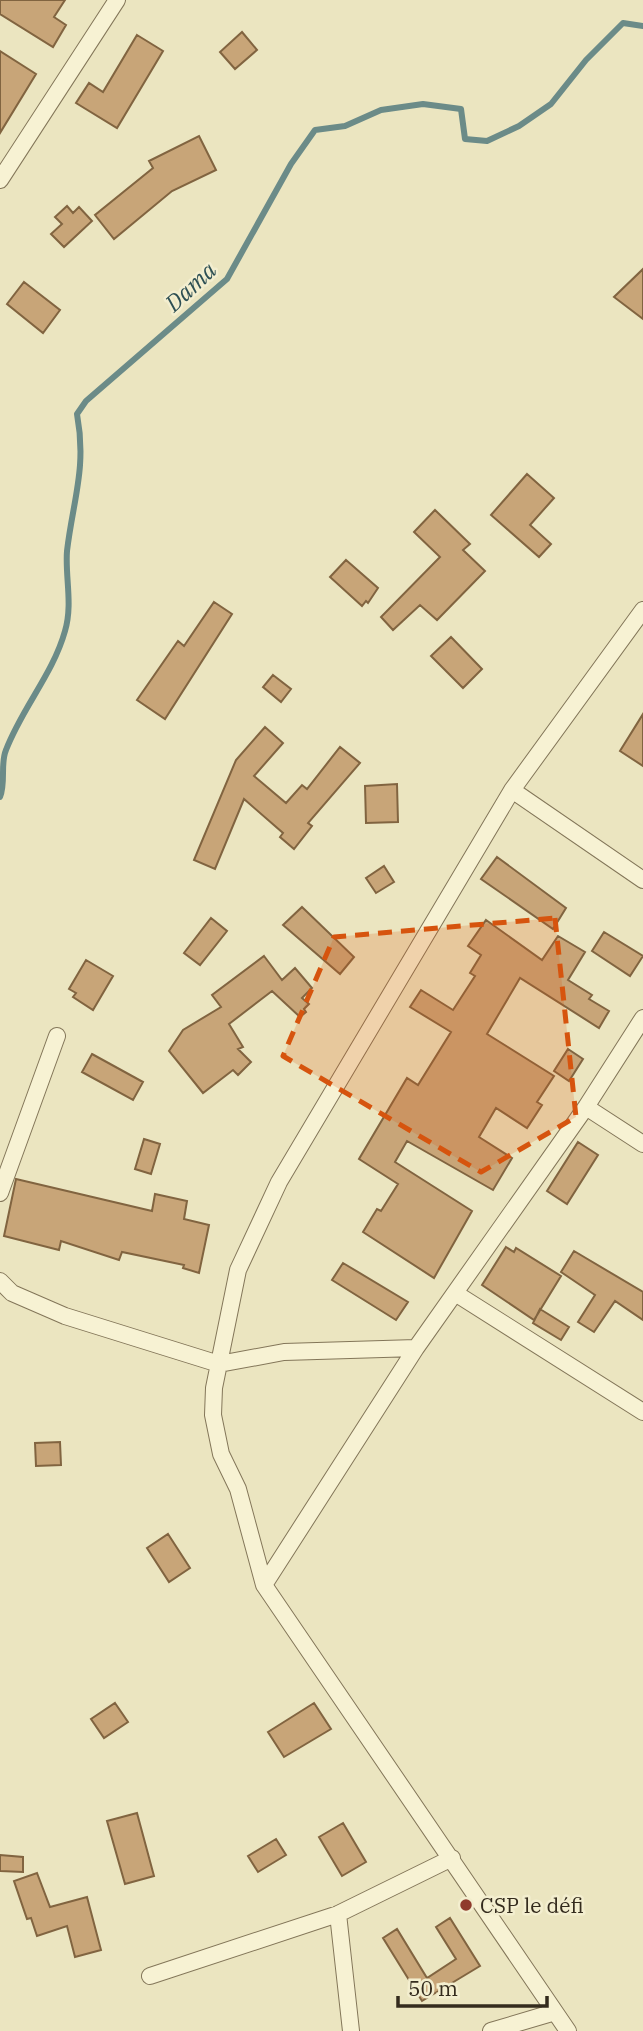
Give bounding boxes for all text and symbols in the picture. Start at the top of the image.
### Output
water label: Dama [157,254,222,318]
place label: CSP le défi [480,1891,584,1919]
marker: CSP le défi [458,1897,474,1913]
scale bar [398,1965,547,2009]
text: 50 m [408,1974,458,2002]

